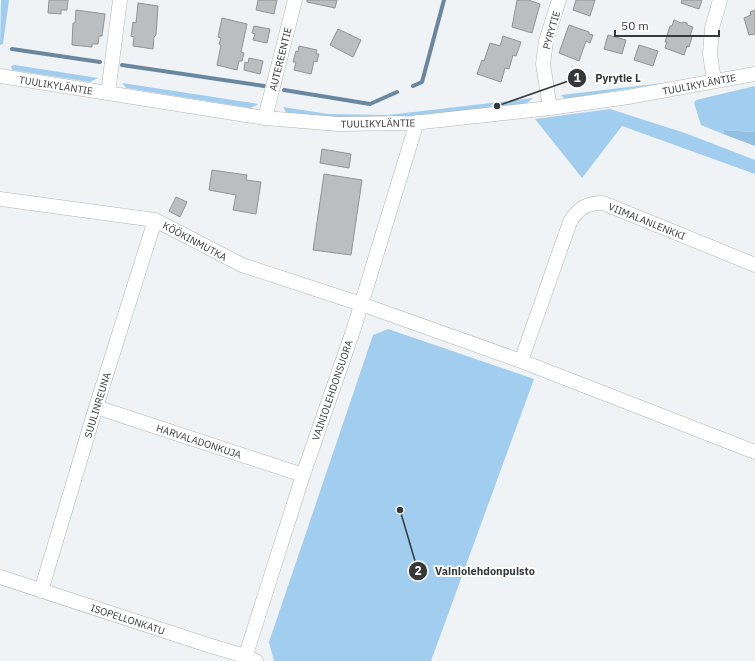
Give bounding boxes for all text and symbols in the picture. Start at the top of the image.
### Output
street label: PYRYTIE [540,9,563,51]
scale bar [615,12,719,38]
text: 50 m [621,18,649,33]
street label: AUTEREENTIE [266,26,295,92]
callout: Pyrytie L [567,66,649,89]
text: 1 [573,70,581,85]
text: Pyrytie L [595,71,641,85]
street label: TUULIKYLÄNTIE [661,71,737,98]
street label: TUULIKYLÄNTIE [18,73,94,98]
street label: TUULIKYLÄNTIE [341,116,416,131]
street label: VIIMALANLENKKI [606,200,687,243]
street label: KÖÖKINMUTKA [160,219,230,264]
street label: VAINIOLEHDONSUORA [309,338,356,442]
street label: SUULINREUNA [81,370,114,440]
street label: HARVALADONKUJA [155,422,244,462]
callout: Vainiolehdonpuisto [408,559,543,582]
text: 2 [414,563,422,578]
text: Vainiolehdonpuisto [435,564,535,578]
street label: ISOPELLONKATU [89,601,167,638]

